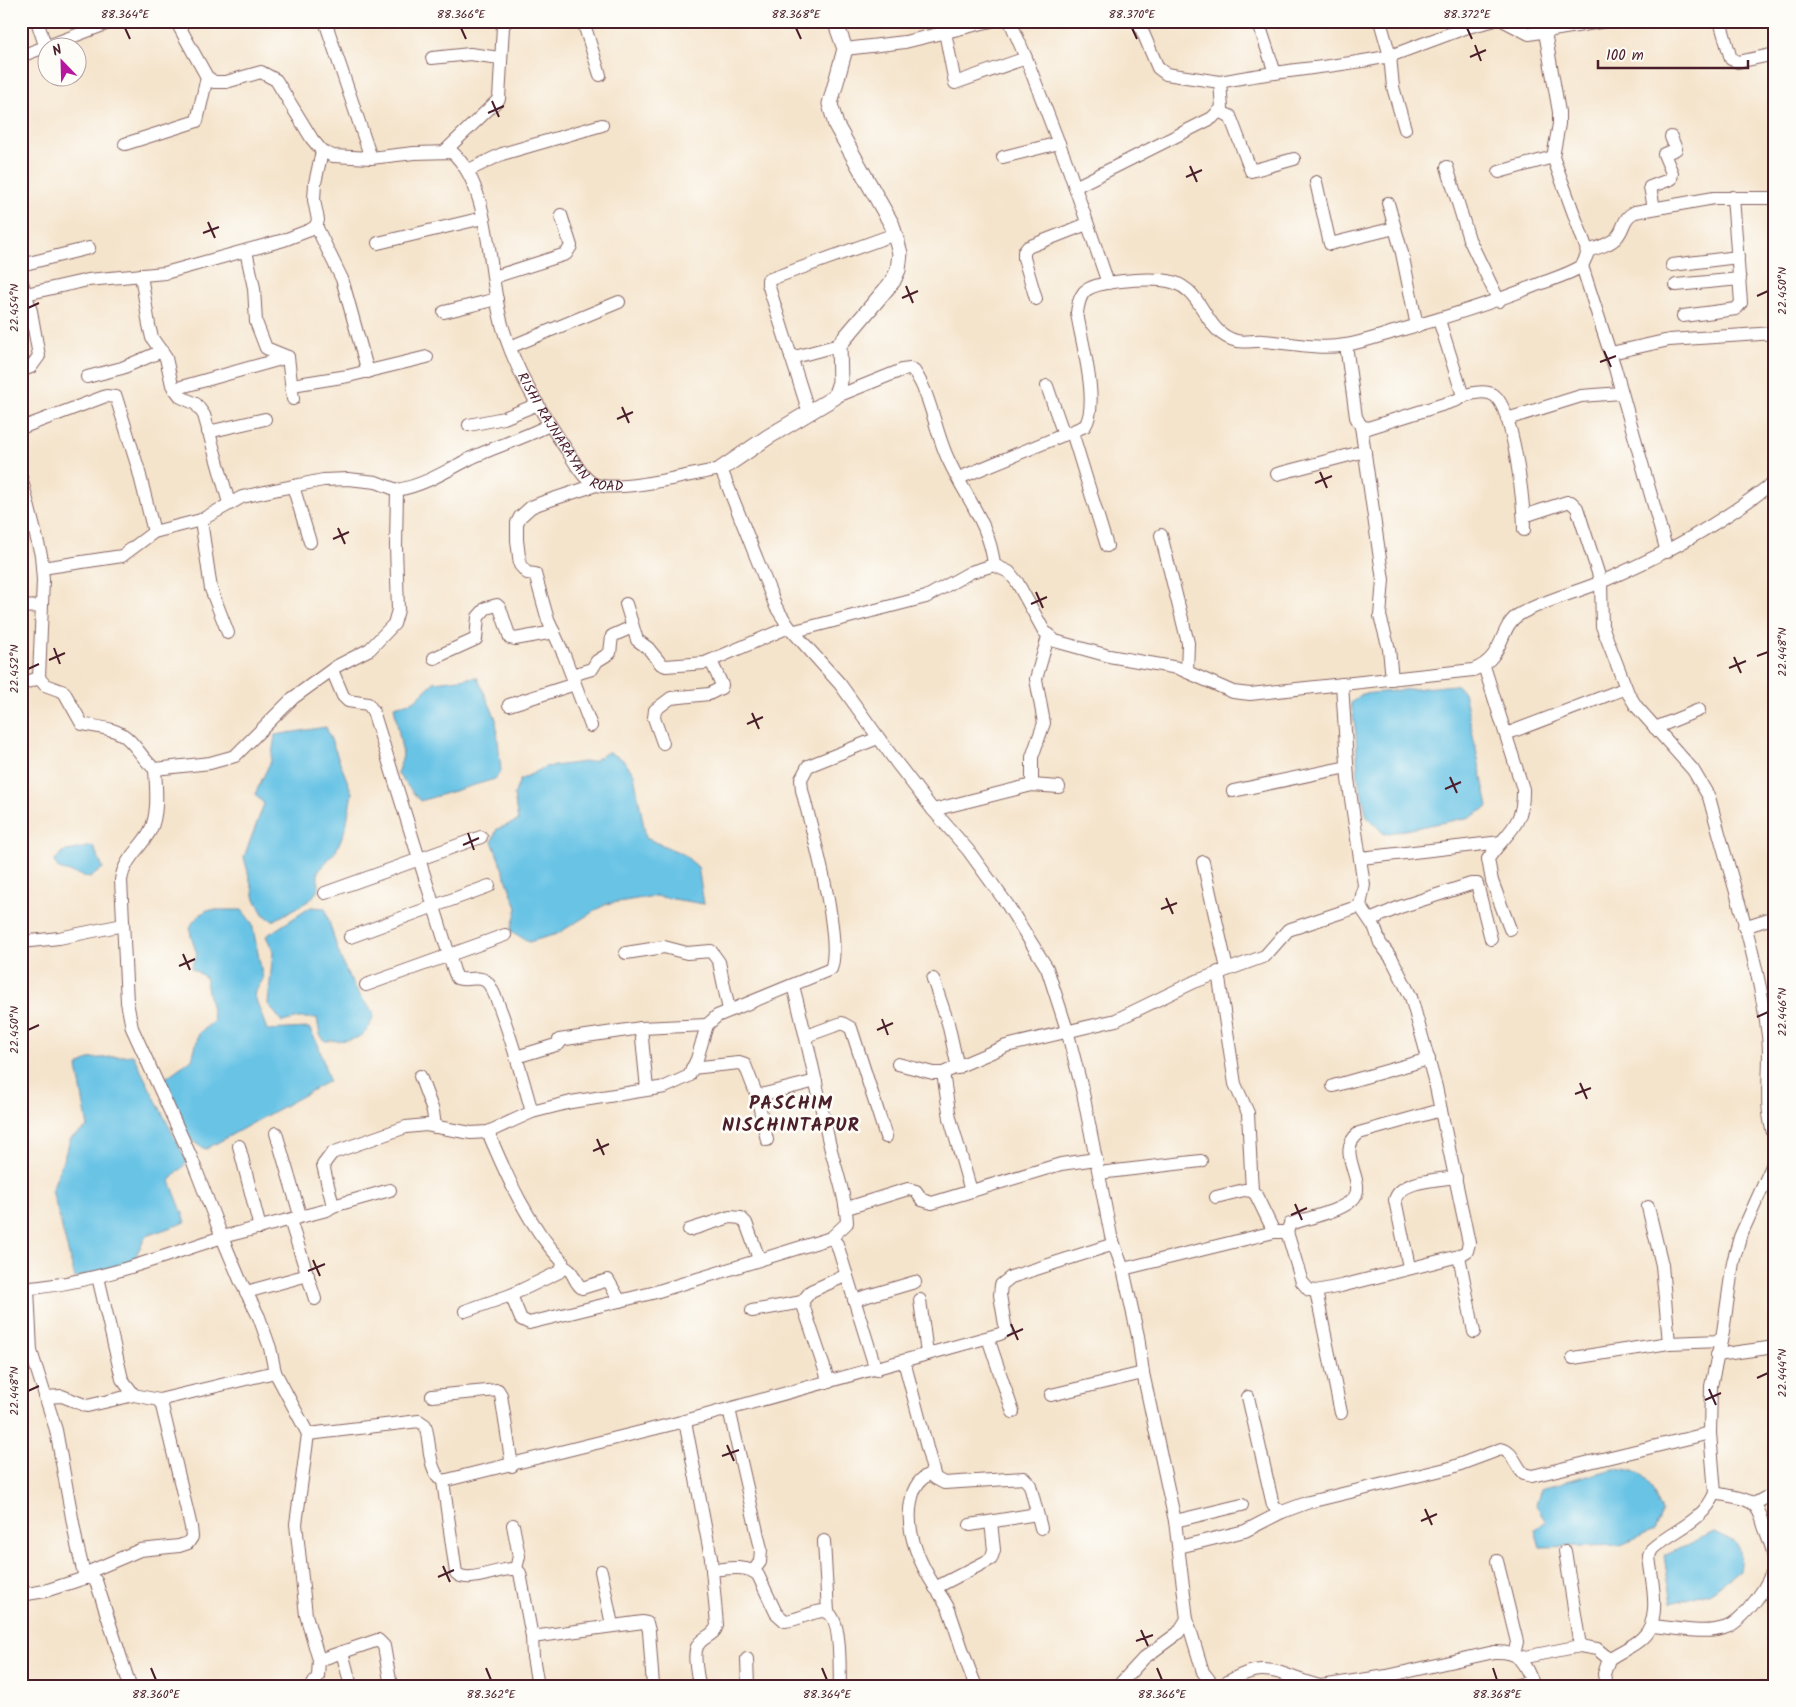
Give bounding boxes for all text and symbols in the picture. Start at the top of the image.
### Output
text: 88.364°E [101,5,150,24]
text: 88.366°E [437,5,486,24]
text: 88.368°E [771,5,822,24]
text: 88.370°E [1109,5,1156,24]
text: 88.372°E [1443,5,1492,24]
north arrow [38,38,88,88]
scale bar [1598,38,1748,70]
text: N [49,39,66,63]
text: 100 m [1606,44,1644,68]
text: 22.450°N [1773,267,1792,315]
text: 22.454°N [5,284,24,332]
street label: RISHI RAJNARAYAN ROAD [511,369,624,498]
text: 22.448°N [1773,627,1792,677]
text: 22.452°N [5,644,24,694]
text: 22.446°N [1773,988,1792,1036]
text: 22.450°N [5,1006,24,1054]
district label: PASCHIM NISCHINTAPUR [722,1089,860,1141]
text: 22.444°N [1773,1349,1792,1397]
text: 22.448°N [5,1366,24,1416]
text: 88.360°E [132,1685,181,1704]
text: 88.362°E [467,1685,516,1704]
text: 88.364°E [803,1685,852,1704]
text: 88.366°E [1138,1685,1187,1704]
text: 88.368°E [1472,1685,1523,1704]

